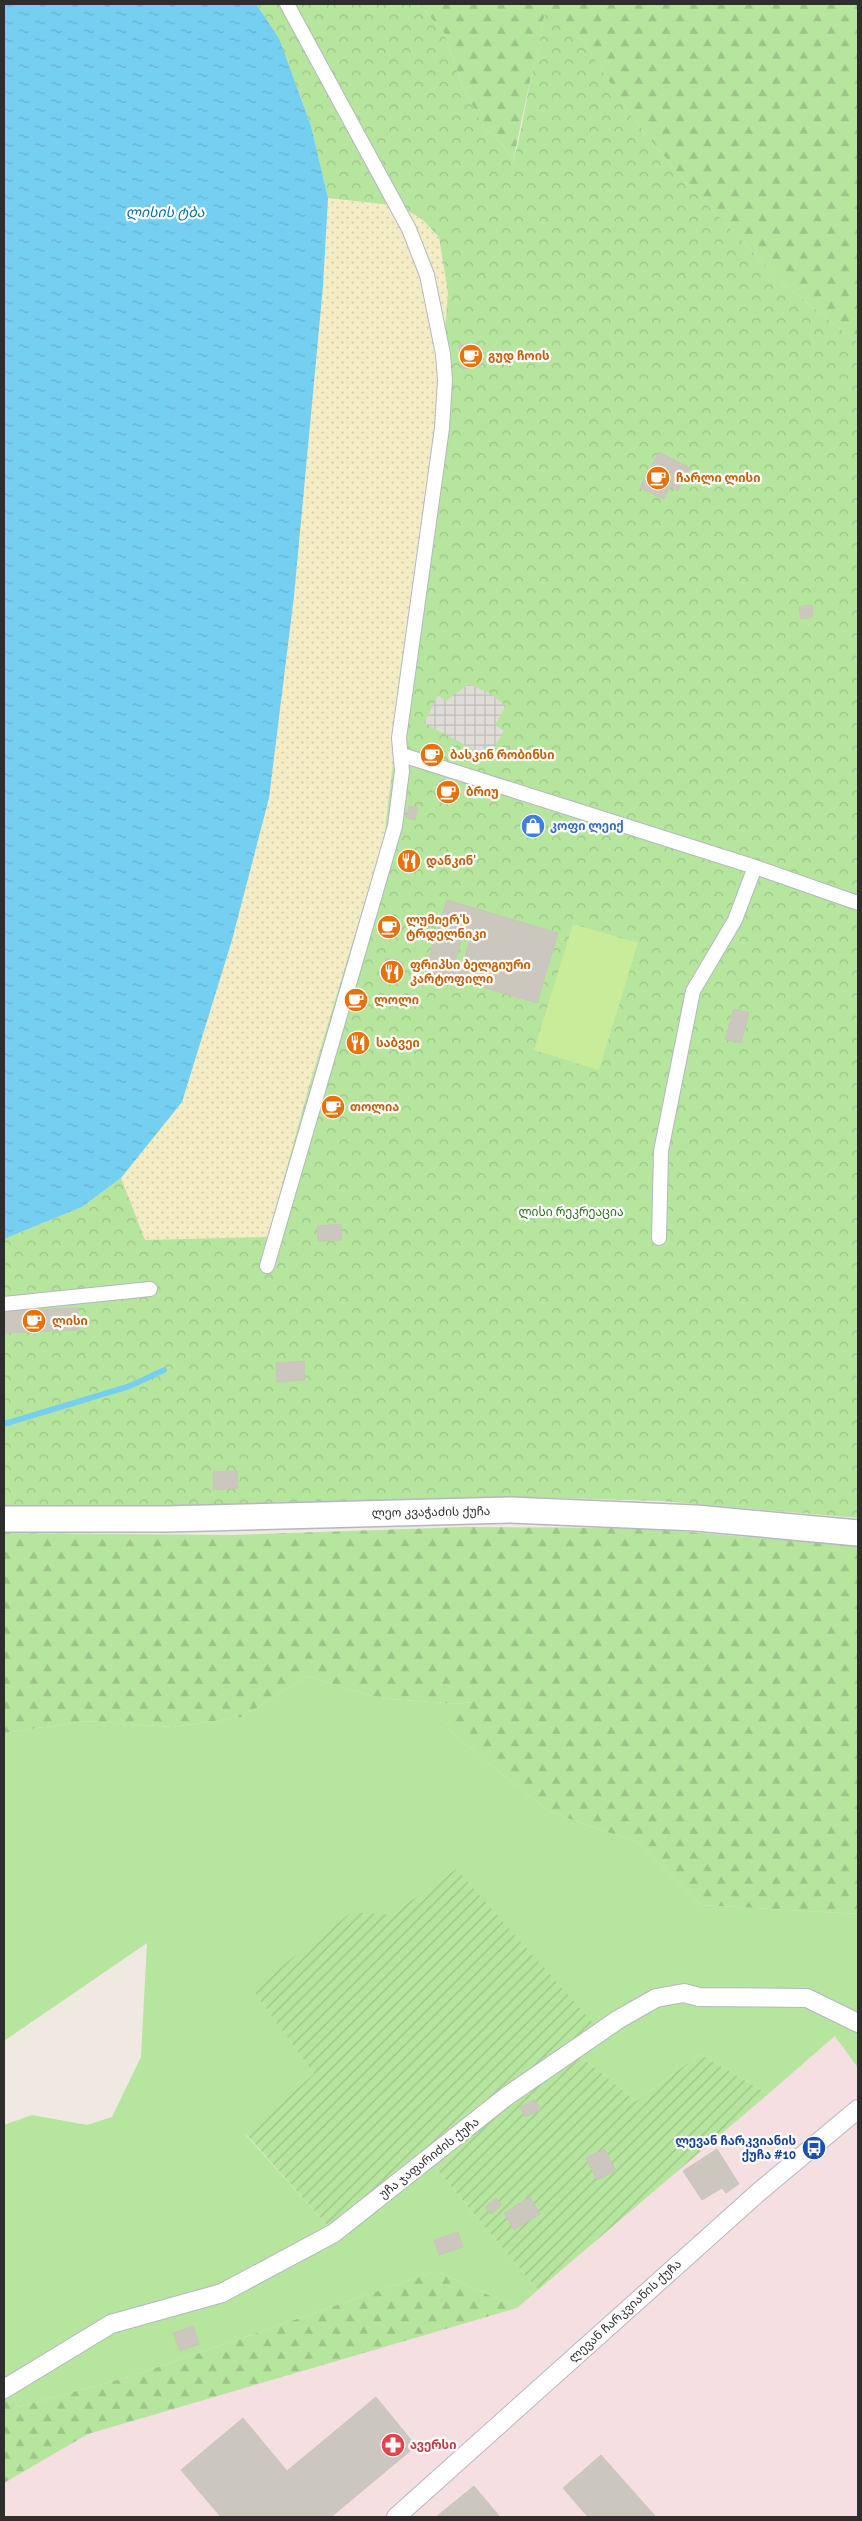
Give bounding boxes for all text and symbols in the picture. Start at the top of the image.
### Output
water label: ლისის ტბა [126,204,205,221]
cafe icon: გუდ ჩოის [458,343,484,369]
place label: გუდ ჩოის [488,349,550,364]
cafe icon: ჩარლი ლისი [645,465,671,491]
place label: ჩარლი ლისი [676,471,760,486]
cafe icon: ბასკინ რობინსი [419,742,445,768]
place label: ბასკინ რობინსი [450,748,554,762]
cafe icon: ბრიუ [435,779,461,805]
place label: ბრიუ [466,785,499,799]
shop icon: კოფი ლეიქ [520,813,546,839]
place label: კოფი ლეიქ [550,819,624,834]
restaurant icon: დანკინ' [396,848,422,874]
place label: დანკინ' [426,854,476,869]
place label: ლუმიერ'ს ტრდელნიკი [406,913,487,942]
cafe icon: ლუმიერ'ს ტრდელნიკი [376,914,402,940]
place label: ფრიპსი ბელგიური კარტოფილი [410,958,531,987]
restaurant icon: ფრიპსი ბელგიური კარტოფილი [379,959,405,985]
cafe icon: ლოლი [343,987,369,1013]
place label: ლოლი [374,993,419,1008]
restaurant icon: საბვეი [345,1030,371,1056]
place label: საბვეი [376,1036,420,1050]
cafe icon: თოლია [320,1094,346,1120]
place label: თოლია [350,1100,399,1115]
park label: ლისი რეკრეაცია [519,1205,623,1220]
cafe icon: ლისი [21,1308,47,1334]
place label: ლისი [52,1314,88,1329]
street label: ლეო კვაჭაძის ქუჩა [372,1504,490,1521]
street label: უჩა ჯაფარიძის ქუჩა [376,2115,482,2201]
place label: ლევან ჩარკვიანის ქუჩა #10 [675,2134,796,2162]
bus stop icon: ლევან ჩარკვიანის ქუჩა #10 [801,2135,827,2161]
street label: ლევან ჩარკვიანის ქუჩა [566,2257,685,2366]
pharmacy icon: ავერსი [380,2432,406,2458]
place label: ავერსი [410,2438,456,2452]

